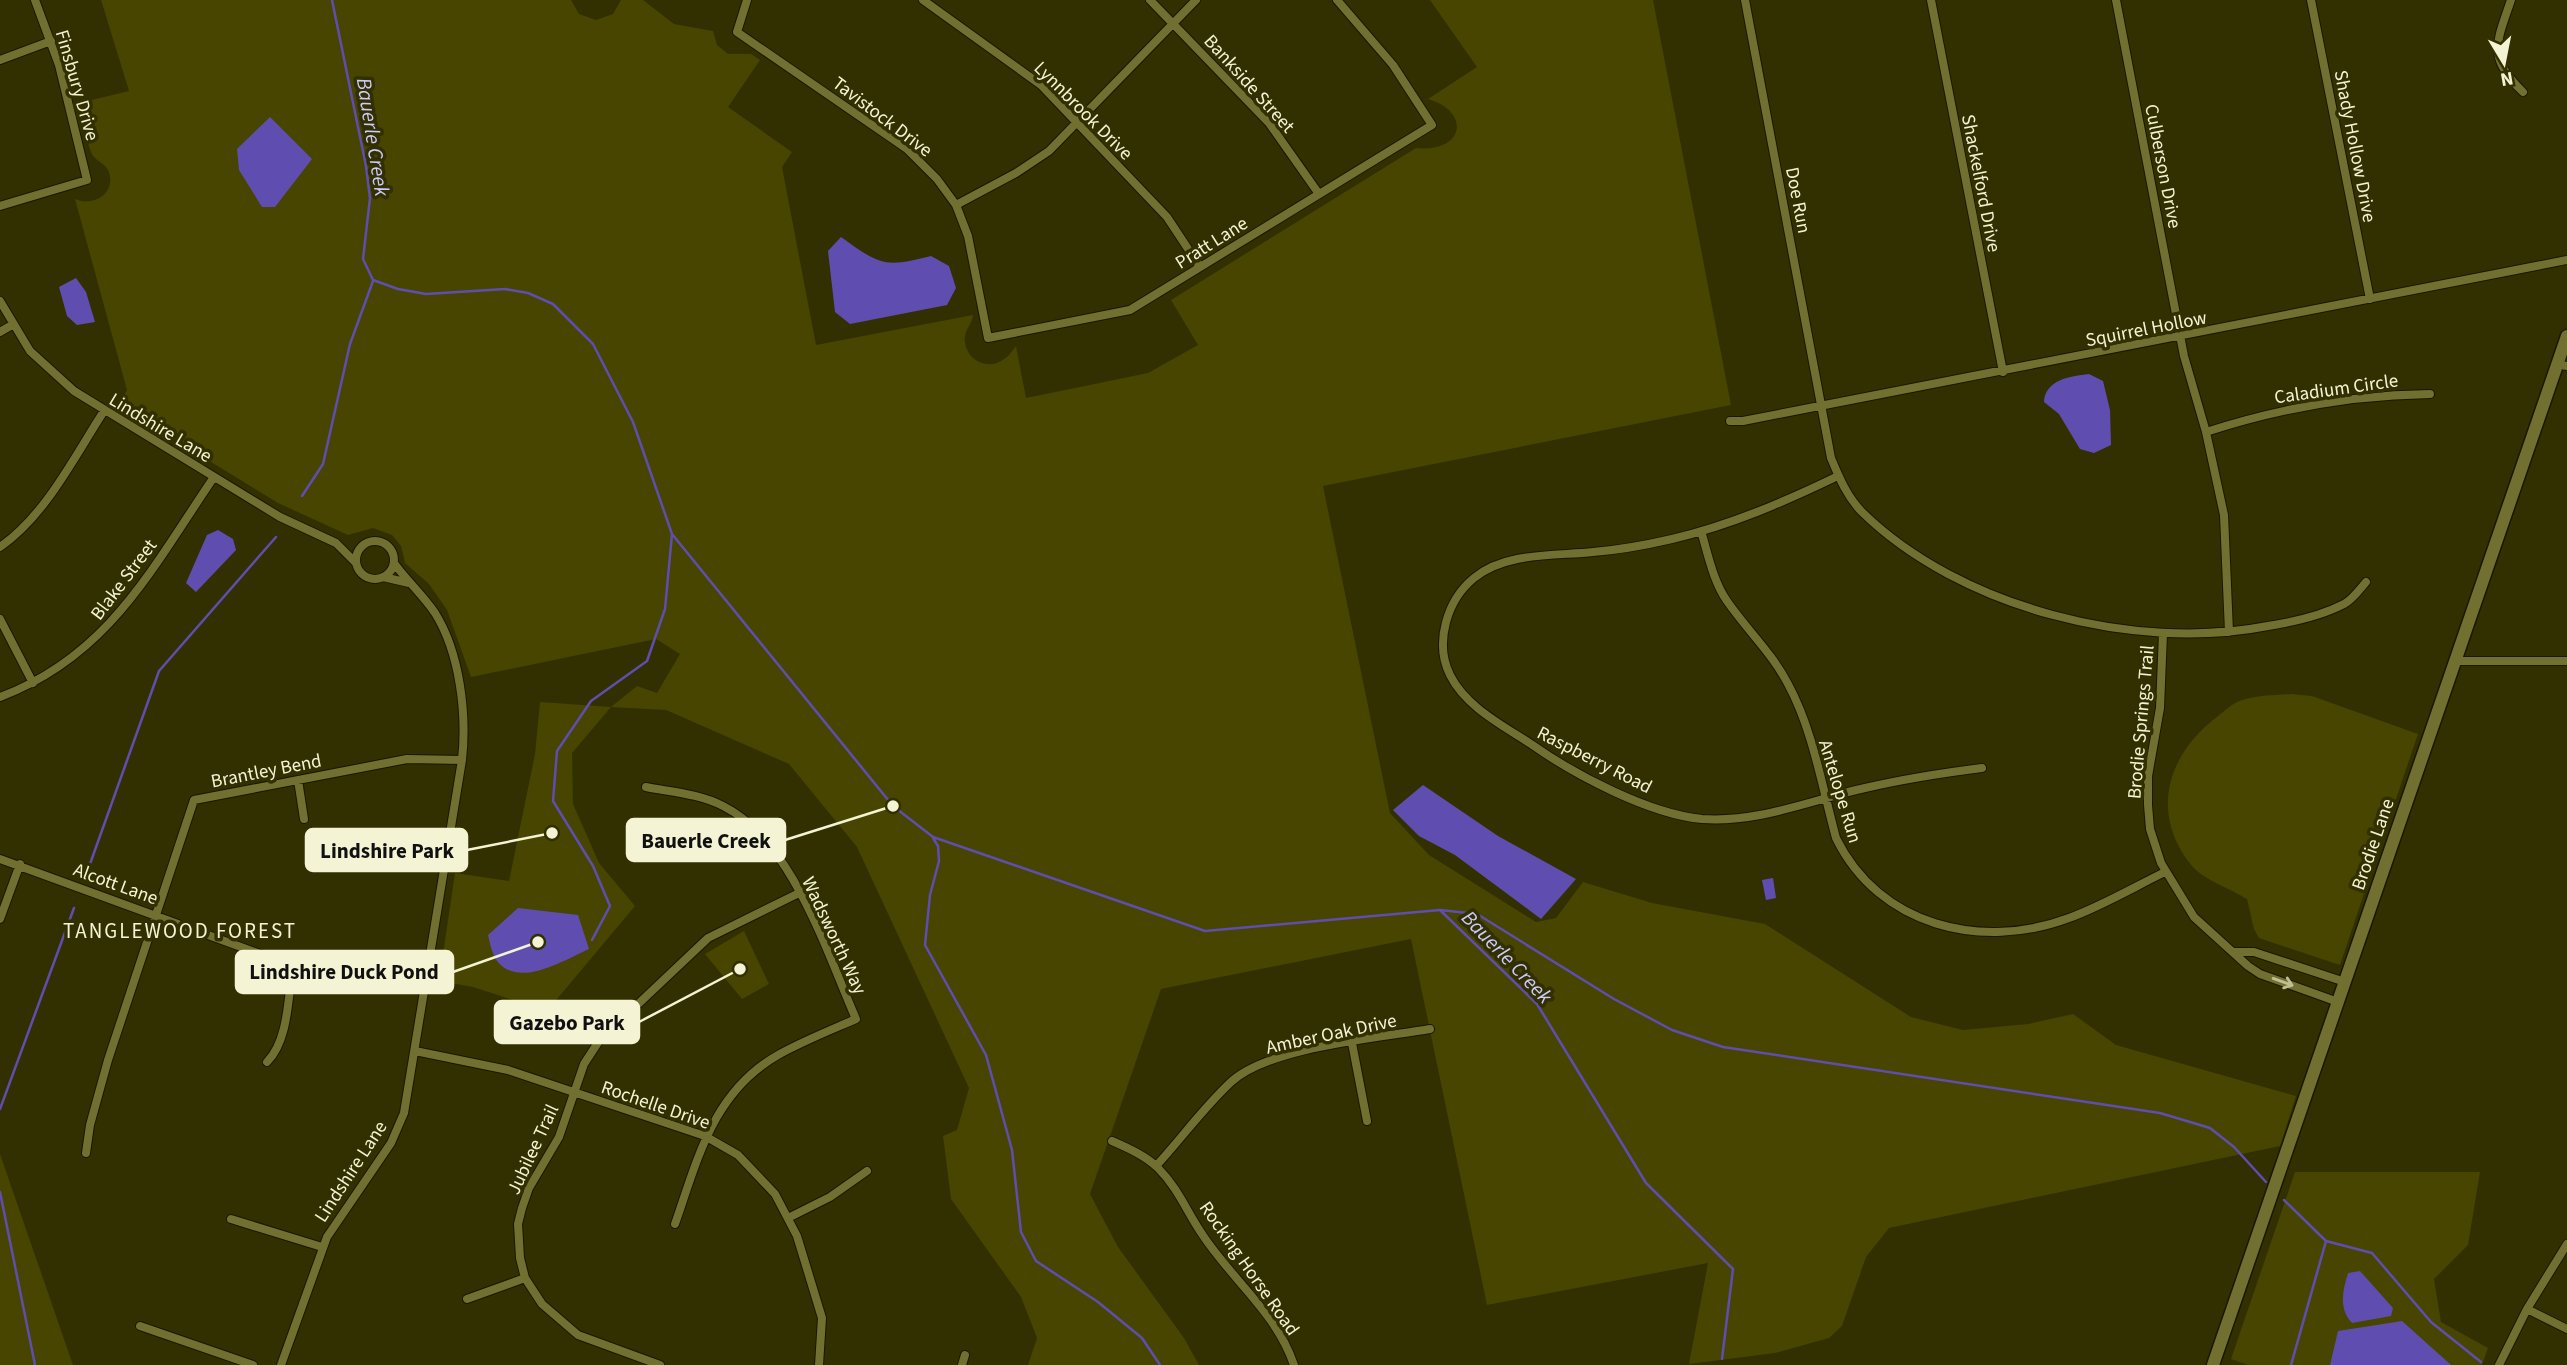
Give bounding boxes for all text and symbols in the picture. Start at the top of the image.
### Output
street label: Finsbury Drive [48,27,105,144]
north arrow [2469,28,2539,98]
street label: Bankside Street [1197,29,1301,140]
street label: Lynnbrook Drive [1027,56,1138,167]
text: N [2498,64,2515,93]
street label: Shady Hollow Drive [2327,68,2383,225]
street label: Tavistock Drive [826,71,938,164]
water label: Bauerle Creek [349,76,397,199]
street label: Culberson Drive [2137,102,2188,231]
street label: Shackelford Drive [1954,112,2007,254]
street label: Doe Run [1778,165,1817,236]
street label: Pratt Lane [1170,210,1253,276]
street label: Squirrel Hollow [2083,304,2210,354]
street label: Caladium Circle [2273,367,2400,412]
street label: Lindshire Lane [104,387,217,470]
street label: Blake Street [85,533,164,626]
street label: Brodie Springs Trail [2121,644,2162,800]
street label: Raspberry Road [1532,720,1657,801]
street label: Antelope Run [1811,736,1868,846]
street label: Brantley Bend [209,748,324,795]
street label: Brodie Lane [2345,795,2402,894]
callout: Bauerle Creek [627,819,785,861]
text: Bauerle Creek [641,826,771,856]
callout: Lindshire Park [306,829,467,871]
text: Lindshire Park [320,836,454,866]
street label: Alcott Lane [69,857,162,912]
street label: Wadsworth Way [795,872,873,999]
water label: Bauerle Creek [1455,904,1560,1011]
district label: TANGLEWOOD FOREST [63,916,297,946]
callout: Lindshire Duck Pond [236,951,453,993]
text: Lindshire Duck Pond [249,957,439,987]
one-way arrow [2272,977,2294,989]
callout: Gazebo Park [495,1001,639,1043]
street label: Amber Oak Drive [1263,1007,1399,1061]
text: Gazebo Park [509,1008,625,1038]
street label: Rochelle Drive [597,1074,714,1137]
street label: Jubilee Trail [501,1100,566,1199]
street label: Lindshire Lane [308,1116,394,1228]
street label: Rocking Horse Road [1192,1196,1305,1342]

